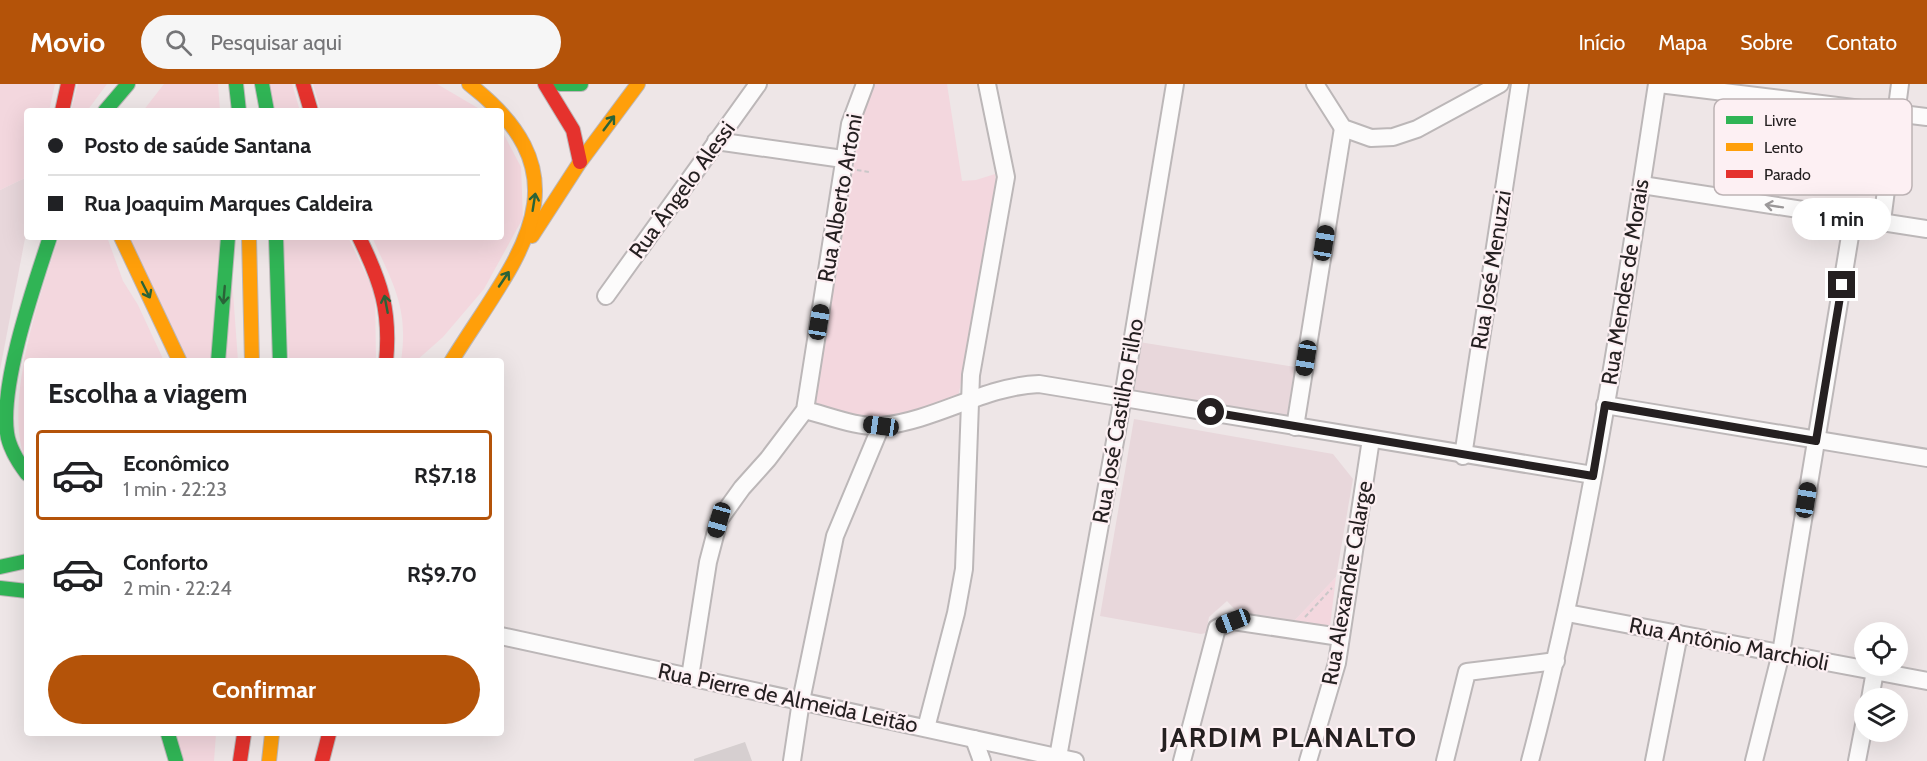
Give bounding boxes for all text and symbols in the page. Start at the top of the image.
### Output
search box [141,15,561,69]
text: Movio [30,25,105,59]
icon: search [162,26,195,59]
text: Pesquisar aqui [210,29,342,56]
text: Início [1578,30,1625,55]
text: Mapa [1658,30,1707,55]
text: Sobre [1740,30,1793,55]
text: Contato [1826,30,1897,55]
legend [1714,99,1912,195]
text: Livre [1764,111,1796,130]
street label: Rua Alberto Artoni [812,112,868,284]
one-way arrow [602,115,615,131]
street label: Rua Ângelo Alessi [623,116,741,264]
text: Posto de saúde Santana [84,132,311,159]
text: Lento [1764,138,1803,157]
text: Parado [1764,165,1811,184]
street label: Rua Mendes de Morais [1595,177,1655,387]
street label: Rua José Menuzzi [1465,188,1517,352]
text: Rua Joaquim Marques Caldeira [84,190,373,217]
one-way arrow [529,192,540,212]
callout: 1 min [1792,198,1892,240]
one-way arrow [1765,200,1785,211]
text: 1 min [1819,207,1864,231]
car [1312,224,1336,262]
one-way arrow [498,271,510,287]
route end [1828,271,1855,298]
one-way arrow [140,281,152,298]
one-way arrow [218,285,229,305]
one-way arrow [380,294,391,314]
car [807,303,831,341]
street label: Rua José Castilho Filho [1087,316,1149,526]
car [1294,339,1318,377]
text: Escolha a viagem [48,377,247,410]
route start [1197,398,1224,425]
car [862,415,900,437]
icon: car [51,448,105,502]
text: Econômico [123,450,229,477]
text: R$7.18 [414,462,477,489]
text: 1 min · 22:23 [123,477,227,501]
street label: Rua Alexandre Calarge [1316,479,1378,687]
car [1794,481,1818,519]
car [705,500,733,540]
icon: car [51,547,105,601]
text: Conforto [123,549,208,576]
text: R$9.70 [407,561,477,588]
text: 2 min · 22:24 [123,576,232,600]
car [1213,606,1253,636]
street label: Rua Antônio Marchioli [1627,611,1831,677]
map controls [1854,622,1908,742]
button: locate [1854,622,1908,676]
button: Confirmar [48,655,480,724]
street label: Rua Pierre de Almeida Leitão [656,657,920,739]
button: layers [1854,688,1908,742]
district label: JARDIM PLANALTO [1159,720,1418,754]

